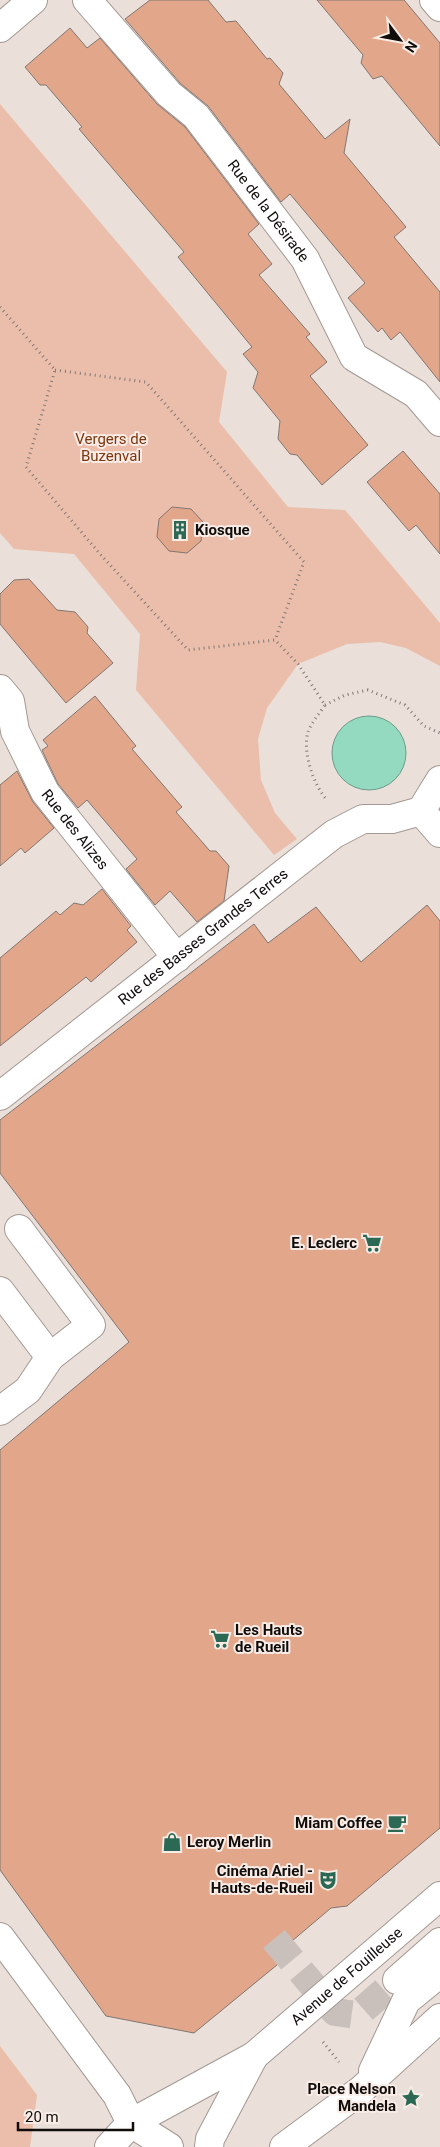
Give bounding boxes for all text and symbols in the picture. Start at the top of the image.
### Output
north arrow [375,15,425,65]
text: N [402,38,420,55]
street label: Rue de la Désirade [224,156,313,266]
park label: Vergers de Buzenval [75,430,147,465]
building icon: Kiosque [169,519,191,541]
place label: Kiosque [195,521,250,539]
street label: Rue des Alizes [38,786,112,873]
street label: Rue des Basses Grandes Terres [115,865,291,1009]
supermarket icon: E. Leclerc [361,1232,383,1254]
place label: E. Leclerc [291,1234,357,1252]
place label: Les Hauts de Rueil [235,1621,303,1656]
supermarket icon: Les Hauts de Rueil [209,1628,231,1650]
cafe icon: Miam Coffee [386,1812,408,1834]
place label: Miam Coffee [295,1814,382,1832]
shop icon: Leroy Merlin [161,1831,183,1853]
place label: Leroy Merlin [187,1833,271,1851]
place label: Cinéma Ariel - Hauts-de-Rueil [211,1862,313,1897]
theatre icon: Cinéma Ariel - Hauts-de-Rueil [317,1869,339,1891]
street label: Avenue de Fouilleuse [287,1923,406,2029]
place label: Place Nelson Mandela [307,2080,396,2115]
place icon: Place Nelson Mandela [400,2087,422,2109]
scale bar [18,2100,132,2132]
text: 20 m [25,2108,59,2126]

